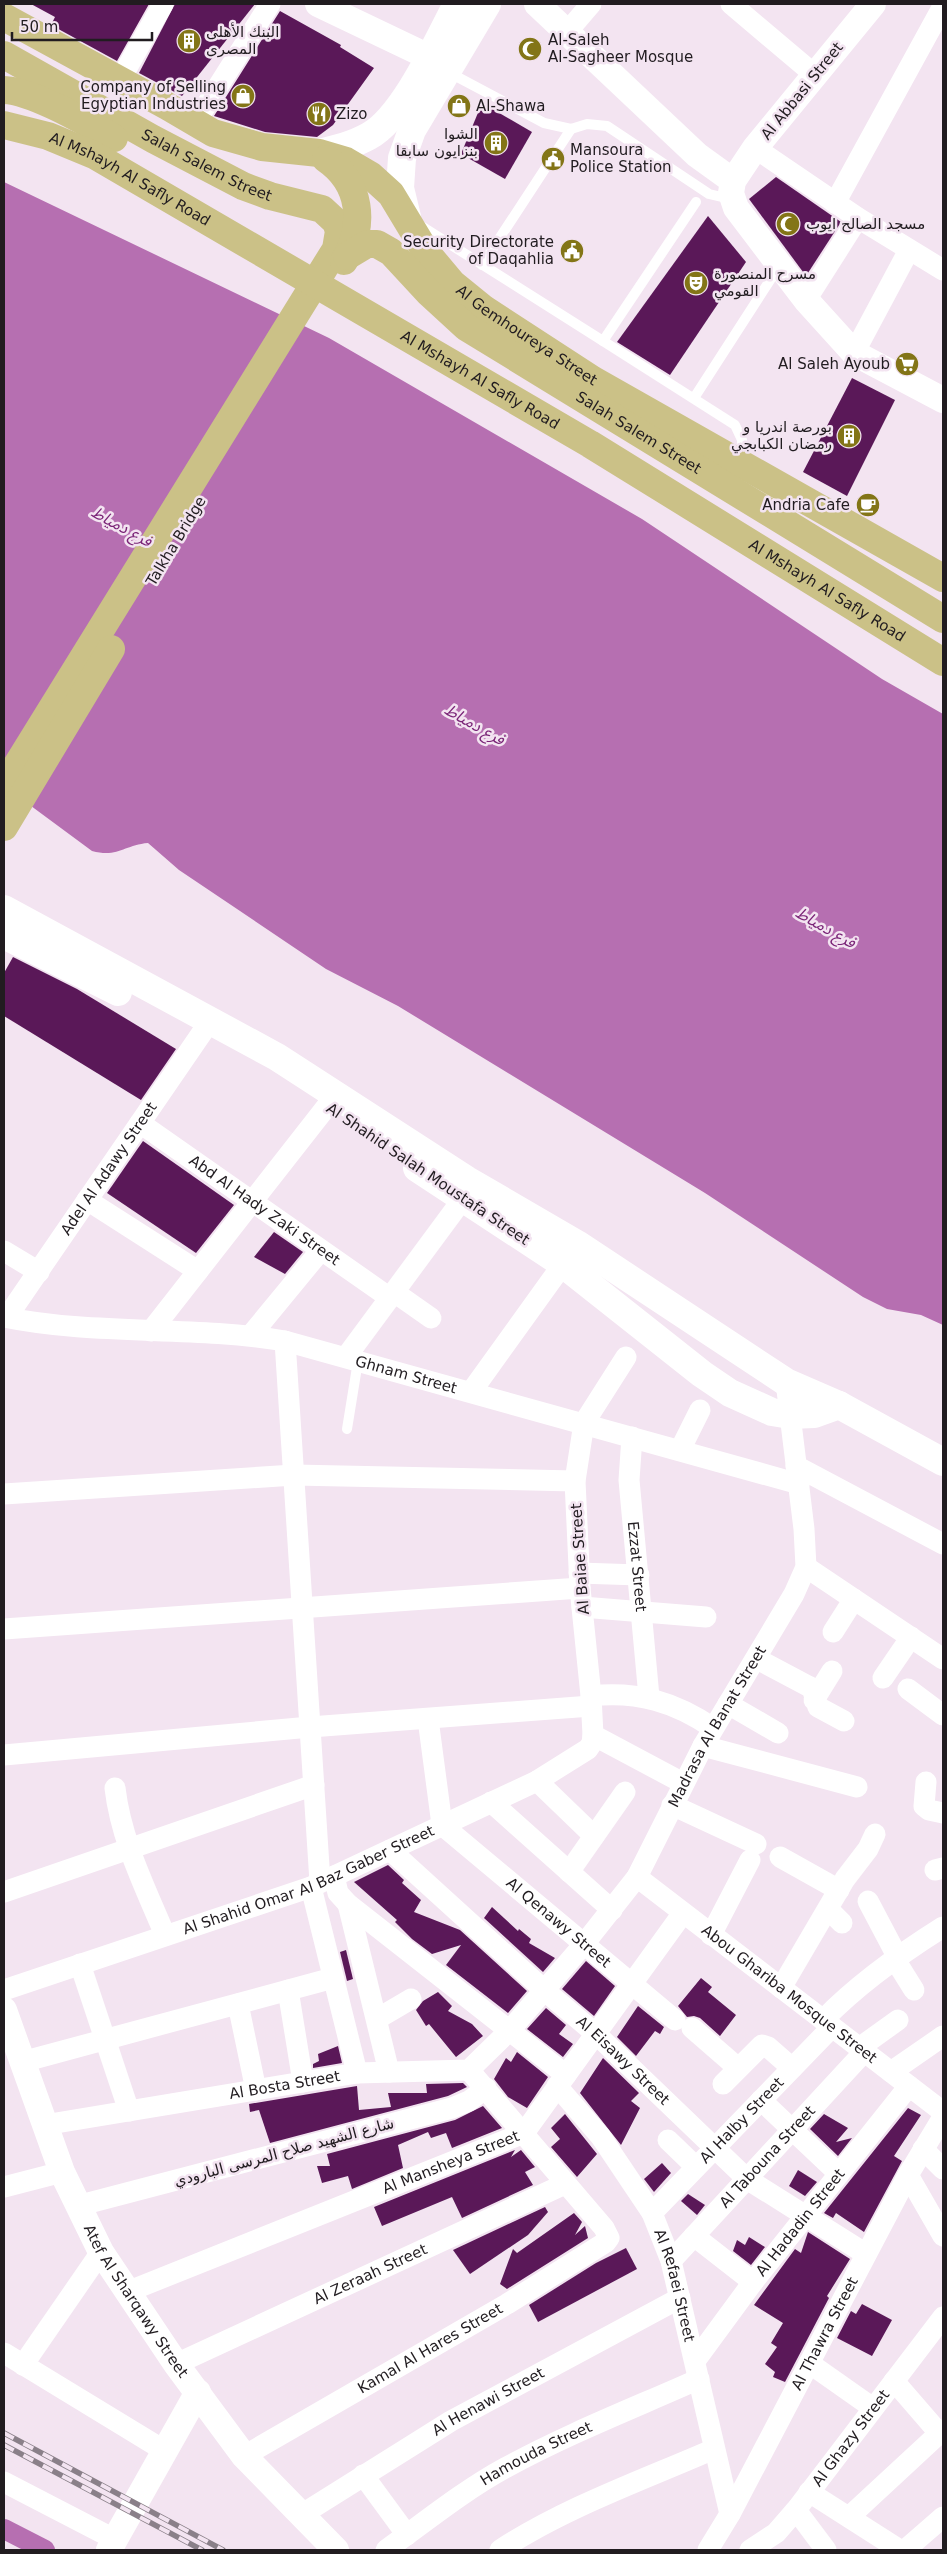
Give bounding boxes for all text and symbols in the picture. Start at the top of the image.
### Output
scale bar [12,10,152,42]
text: 50 m [20,18,58,36]
place label: البنك الأهلى المصرى [206,22,279,58]
building icon: البنك الأهلى المصرى [176,28,202,54]
place label: Al-Saleh Al-Sagheer Mosque [548,31,693,66]
mosque icon: Al-Saleh Al-Sagheer Mosque [517,36,543,62]
street label: Al Abbasi Street [757,39,847,143]
place label: Company of Selling Egyptian Industries [80,78,226,113]
shop icon: Company of Selling Egyptian Industries [230,83,256,109]
shop icon: Al-Shawa [446,93,472,119]
place label: Al-Shawa [476,97,546,115]
restaurant icon: Zizo [306,101,332,127]
place label: Zizo [336,105,368,123]
street label: Salah Salem Street [138,125,275,205]
place label: الشوا بنزايون سابقا [396,125,478,160]
street label: Al Mshayh Al Safly Road [47,129,214,230]
building icon: الشوا بنزايون سابقا [483,130,509,156]
place label: Mansoura Police Station [570,141,672,176]
public building icon: Mansoura Police Station [540,146,566,172]
mosque icon: مسجد الصالح ايوب [775,211,801,237]
place label: مسجد الصالح ايوب [806,215,925,233]
place label: Security Directorate of Daqahlia [403,233,554,268]
public building icon: Security Directorate of Daqahlia [559,238,585,264]
place label: مسرح المنصورة القومي [714,265,816,301]
theatre icon: مسرح المنصورة القومي [683,270,709,296]
street label: Al Gemhoureya Street [452,281,600,389]
street label: Al Mshayh Al Safly Road [398,327,563,433]
supermarket icon: Al Saleh Ayoub [894,351,920,377]
place label: Al Saleh Ayoub [778,355,890,373]
street label: Salah Salem Street [573,388,705,478]
place label: بورصة اندريا و رمضان الكبابجي [731,418,832,454]
building icon: بورصة اندريا و رمضان الكبابجي [836,423,862,449]
cafe icon: Andria Cafe [855,492,881,518]
street label: Talkha Bridge [142,493,210,590]
place label: Andria Cafe [762,496,850,514]
water label: فرع دمياط [87,502,156,554]
street label: Al Mshayh Al Safly Road [746,535,909,646]
water label: فرع دمياط [440,700,509,752]
water label: فرع دمياط [791,903,860,955]
street label: Adel Al Adawy Street [57,1099,161,1238]
street label: Al Shahid Salah Moustafa Street [323,1099,533,1249]
street label: Abd Al Hady Zaki Street [186,1151,343,1269]
street label: Ghnam Street [353,1352,459,1397]
street label: Al Baiae Street [567,1503,593,1615]
street label: Ezzat Street [624,1521,650,1613]
street label: Madrasa Al Banat Street [665,1643,770,1810]
street label: Al Shahid Omar Al Baz Gaber Street [181,1821,437,1938]
street label: Al Qenawy Street [503,1874,615,1971]
street label: Abou Ghariba Mosque Street [698,1921,881,2067]
street label: Al Eisawy Street [573,2012,673,2109]
street label: Al Bosta Street [228,2067,342,2103]
street label: Al Halby Street [696,2073,787,2167]
street label: Al Tabouna Street [716,2102,819,2211]
street label: شارع الشهيد صلاح المرسى البارودي [172,2114,396,2191]
street label: Al Mansheya Street [380,2127,522,2198]
street label: Al Hadadin Street [752,2165,849,2280]
street label: Atef Al Sharqawy Street [80,2222,192,2381]
street label: Al Refaei Street [650,2226,699,2344]
street label: Al Zeraah Street [311,2240,430,2308]
street label: Al Thawra Street [788,2274,862,2393]
street label: Kamal Al Hares Street [354,2299,506,2397]
street label: Al Henawi Street [429,2364,548,2440]
street label: Al Ghazy Street [808,2386,893,2490]
street label: Hamouda Street [477,2418,595,2489]

